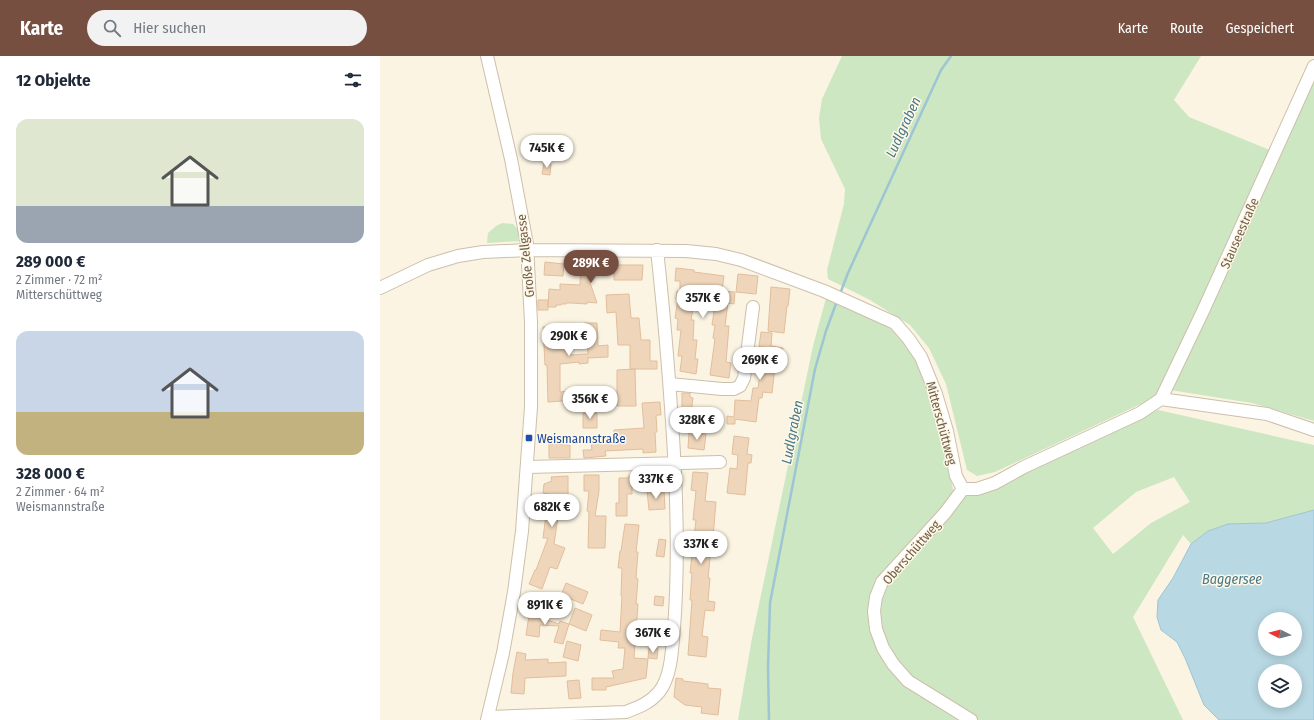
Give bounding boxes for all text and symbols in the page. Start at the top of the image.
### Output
search box [87,10,367,46]
text: Karte [20,17,63,40]
icon: search [101,17,123,39]
text: Hier suchen [133,19,206,37]
text: Karte [1118,20,1148,37]
text: Route [1170,20,1203,37]
text: Gespeichert [1225,20,1294,37]
icon: filters [342,69,364,91]
text: 12 Objekte [16,70,91,91]
water label: Ludlgraben [882,94,925,160]
pin: 745K € [514,135,580,169]
text: 745K € [529,140,565,155]
icon: home [154,145,226,217]
street label: Stauseestraße [1217,196,1262,271]
street label: Große Zellgasse [514,214,537,298]
pin: 289K € [558,250,624,284]
text: 289 000 € [16,251,85,272]
text: 289K € [573,255,609,270]
text: 2 Zimmer · 72 m² [16,272,103,287]
pin: 357K € [670,285,736,319]
text: Mitterschüttweg [16,287,102,302]
text: 357K € [686,290,721,305]
pin: 290K € [536,323,602,357]
text: 290K € [551,328,588,343]
pin: 269K € [727,347,793,381]
text: 269K € [742,352,778,367]
icon: home [154,357,226,429]
street label: Mitterschüttweg [923,380,960,467]
pin: 356K € [557,386,623,420]
text: 356K € [572,391,608,406]
water label: Ludlgraben [778,399,807,465]
pin: 328K € [664,407,730,441]
text: 328K € [679,412,715,427]
place label: Weismannstraße [537,431,626,446]
marker: Weismannstraße [524,433,534,443]
text: 328 000 € [16,463,85,484]
pin: 337K € [623,466,689,500]
text: 337K € [639,471,674,486]
text: 2 Zimmer · 64 m² [16,484,104,499]
pin: 682K € [519,494,585,528]
text: Weismannstraße [16,499,105,514]
text: 682K € [534,499,570,514]
street label: Oberschüttweg [879,516,944,588]
pin: 337K € [668,531,734,565]
text: 337K € [684,536,719,551]
water label: Baggersee [1202,571,1262,588]
pin: 891K € [512,592,578,626]
text: 891K € [527,597,563,612]
north arrow [1258,612,1302,656]
map controls [1258,612,1302,708]
pin: 367K € [620,620,686,654]
text: 367K € [635,625,671,640]
button: layers [1258,664,1302,708]

